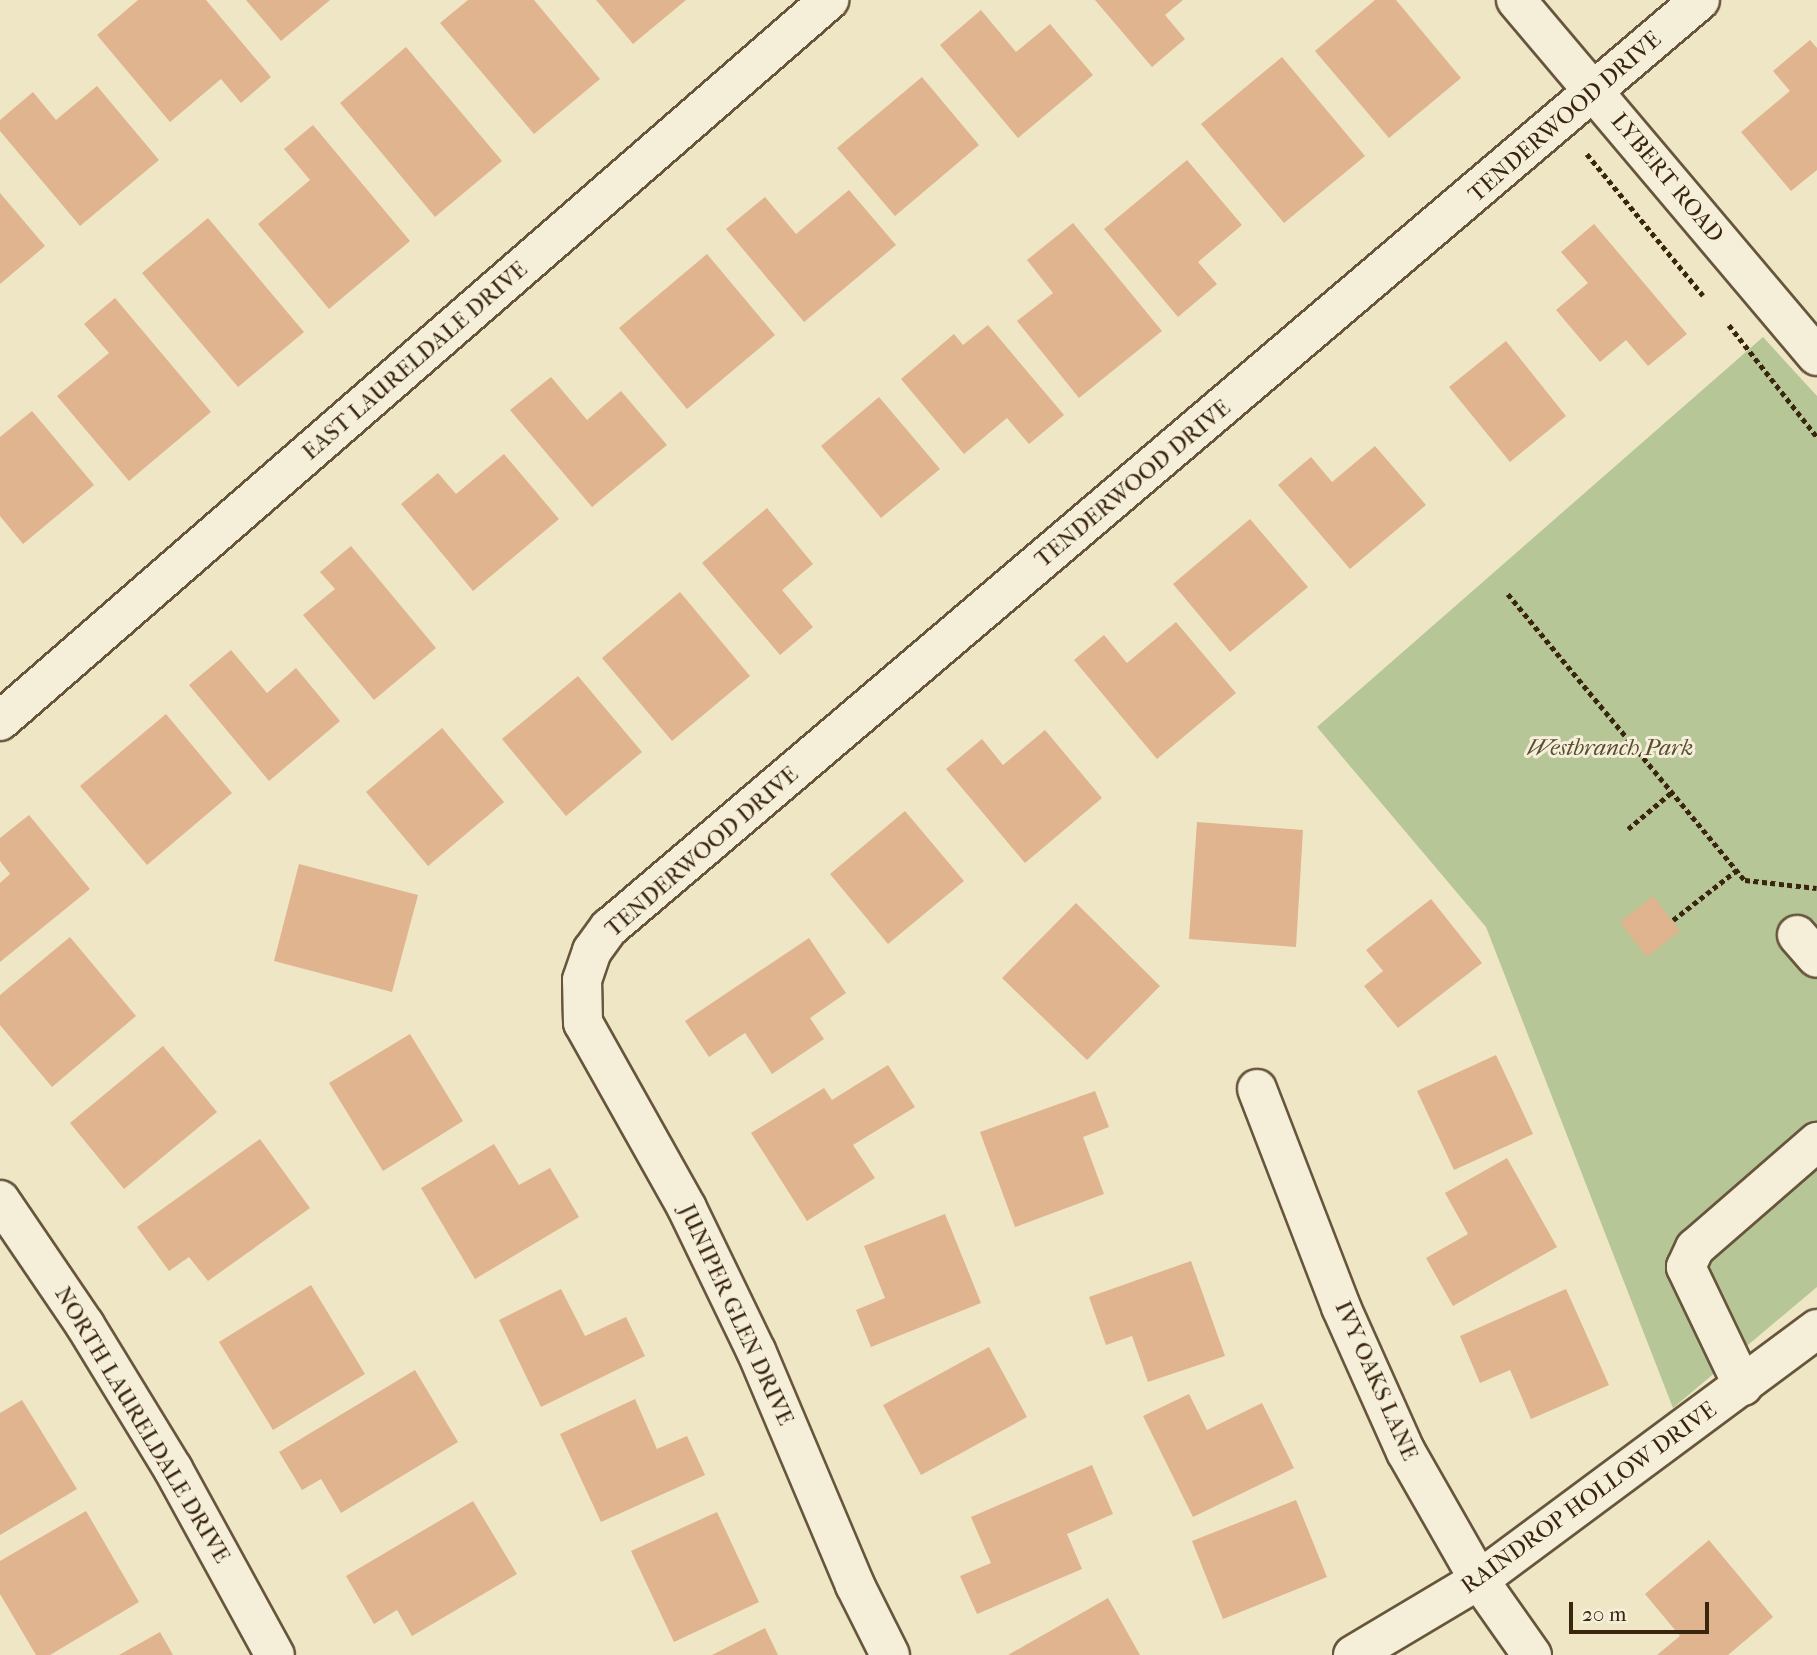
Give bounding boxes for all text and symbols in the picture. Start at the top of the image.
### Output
street label: TENDERWOOD DRIVE [1463,26,1667,208]
street label: LYBERT ROAD [1605,108,1729,248]
street label: EAST LAURELDALE DRIVE [297,256,533,466]
street label: TENDERWOOD DRIVE [1030,394,1236,574]
park label: Westbranch Park [1527,734,1693,762]
street label: TENDERWOOD DRIVE [600,761,804,943]
street label: JUNIPER GLEN DRIVE [673,1200,799,1430]
street label: NORTH LAURELDALE DRIVE [48,1282,236,1568]
street label: IVY OAKS LANE [1328,1297,1424,1465]
street label: RAINDROP HOLLOW DRIVE [1456,1396,1722,1600]
scale bar [1572,1588,1712,1632]
text: 20 m [1582,1602,1626,1626]

